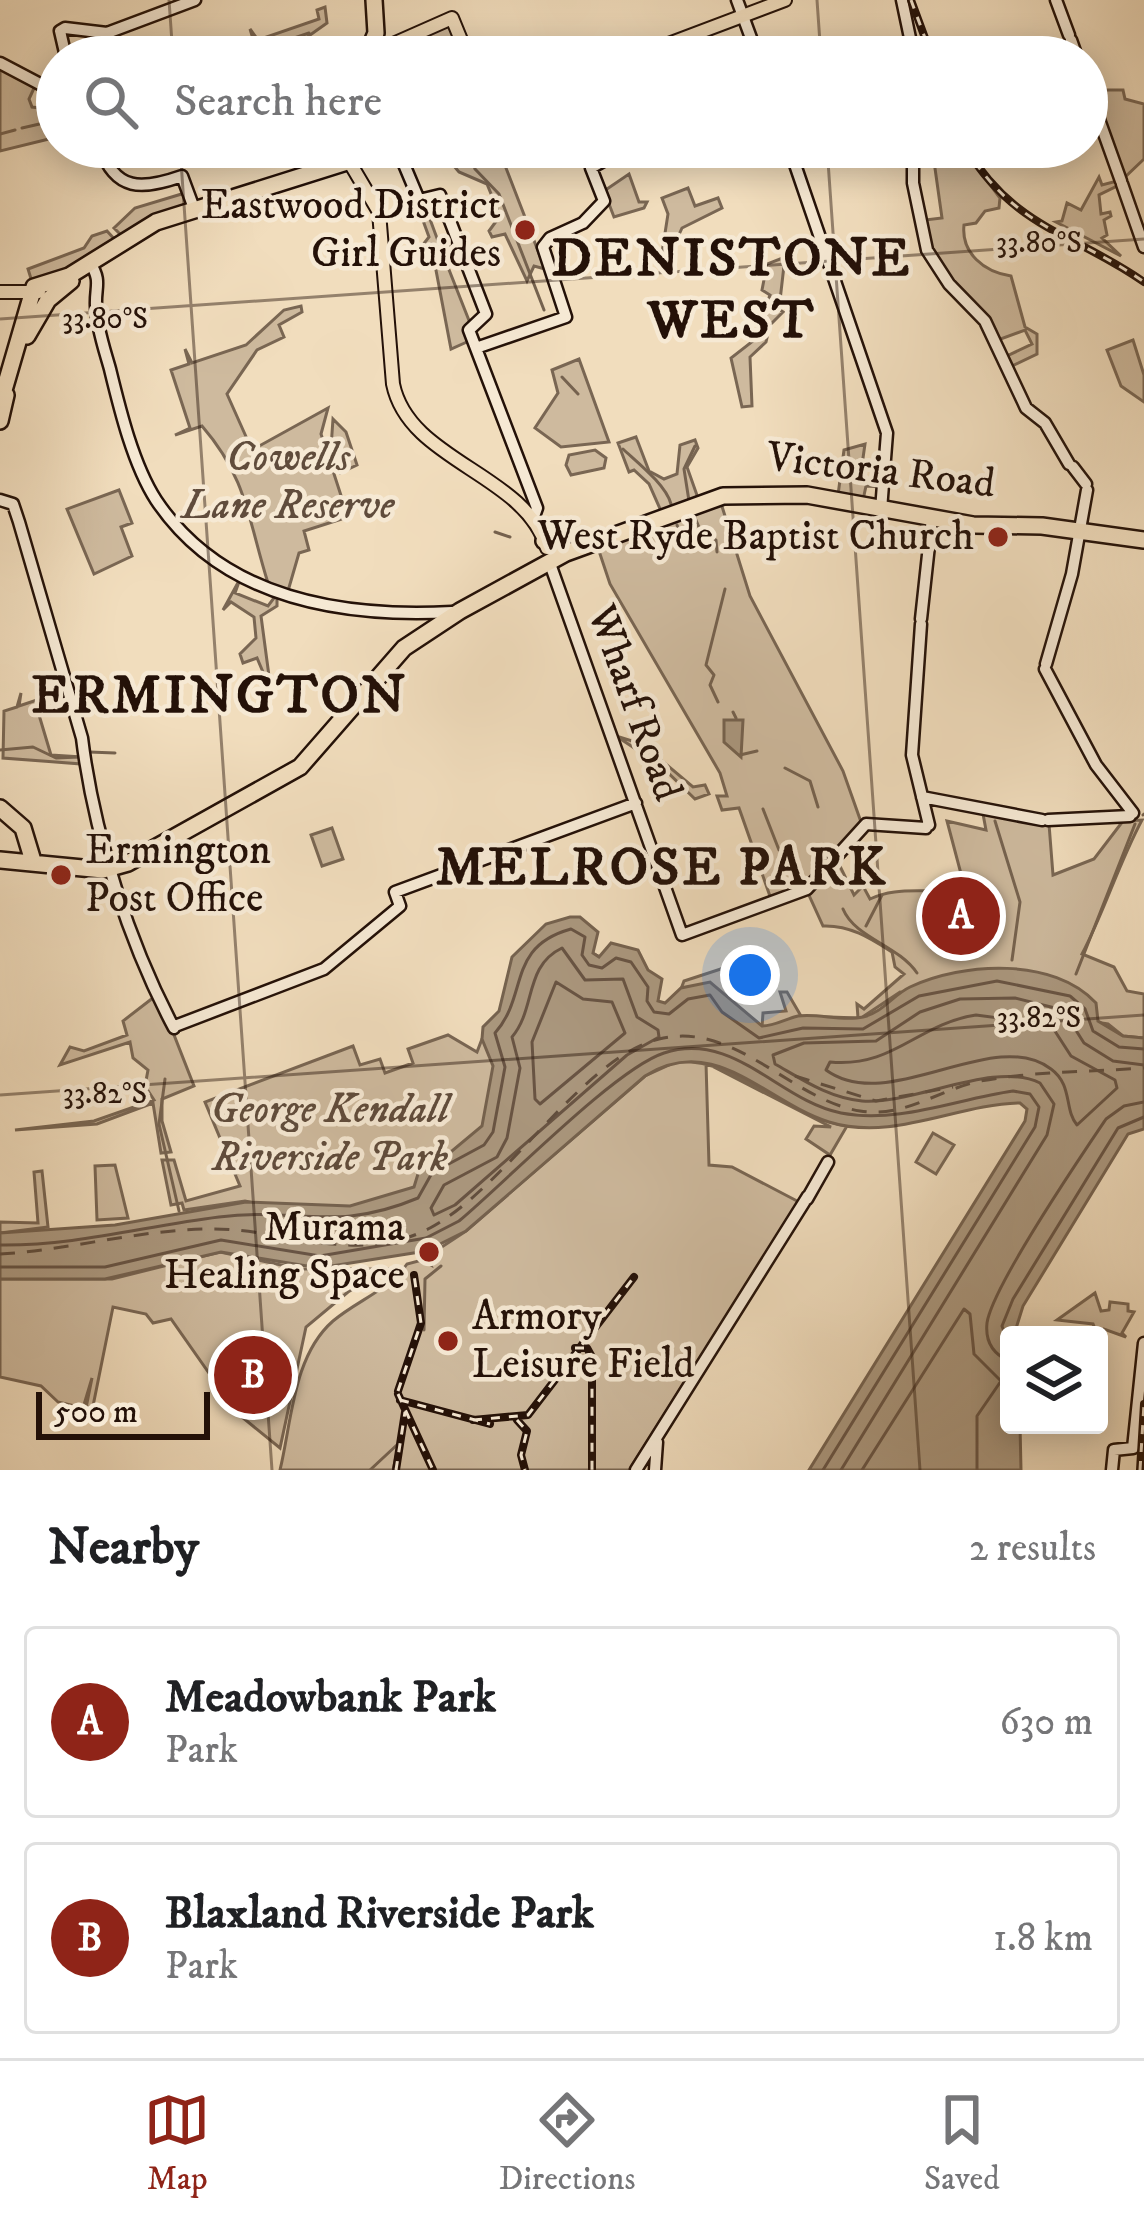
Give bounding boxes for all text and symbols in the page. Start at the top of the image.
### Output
search box [36,36,1108,168]
icon: search [78,69,144,135]
text: Search here [174,74,382,130]
place label: Eastwood District Girl Guides [201,180,501,280]
marker: Eastwood District Girl Guides [512,217,538,243]
text: 33.80°S [996,225,1082,262]
district label: DENISTONE WEST [552,226,912,355]
text: 33.80°S [62,301,148,338]
street label: Victoria Road [763,431,998,511]
park label: Cowells Lane Reserve [180,432,396,532]
place label: West Ryde Baptist Church [536,511,974,563]
marker: West Ryde Baptist Church [985,524,1011,550]
street label: Wharf Road [574,597,693,808]
district label: ERMINGTON [31,663,409,730]
place label: Ermington Post Office [85,825,271,925]
district label: MELROSE PARK [436,835,888,902]
marker: Ermington Post Office [48,862,74,888]
pin: A [922,871,1000,961]
your location [720,945,780,1005]
text: 33.82°S [997,1000,1081,1037]
text: 33.82°S [63,1076,147,1113]
park label: George Kendall Riverside Park [211,1084,453,1184]
place label: Murama Healing Space [164,1202,405,1302]
marker: Murama Healing Space [416,1239,442,1265]
place label: Armory Leisure Field [472,1291,694,1391]
map controls [1000,1326,1108,1434]
button: layers [1000,1326,1108,1434]
marker: Armory Leisure Field [435,1328,461,1354]
pin: B [214,1330,292,1420]
scale bar [36,1386,210,1439]
text: 500 m [54,1392,138,1433]
text: Nearby [48,1516,199,1580]
text: 2 results [969,1524,1096,1573]
text: Meadowbank Park [165,1670,496,1726]
text: A [78,1698,102,1747]
text: 630 m [999,1698,1093,1747]
text: Park [165,1726,238,1775]
text: Blaxland Riverside Park [165,1886,594,1942]
text: B [78,1914,102,1963]
text: 1.8 km [993,1914,1093,1963]
text: Park [165,1942,238,1991]
tab: Map [144,2087,210,2200]
tab: Directions [499,2087,635,2200]
tab: Saved [924,2087,1000,2200]

